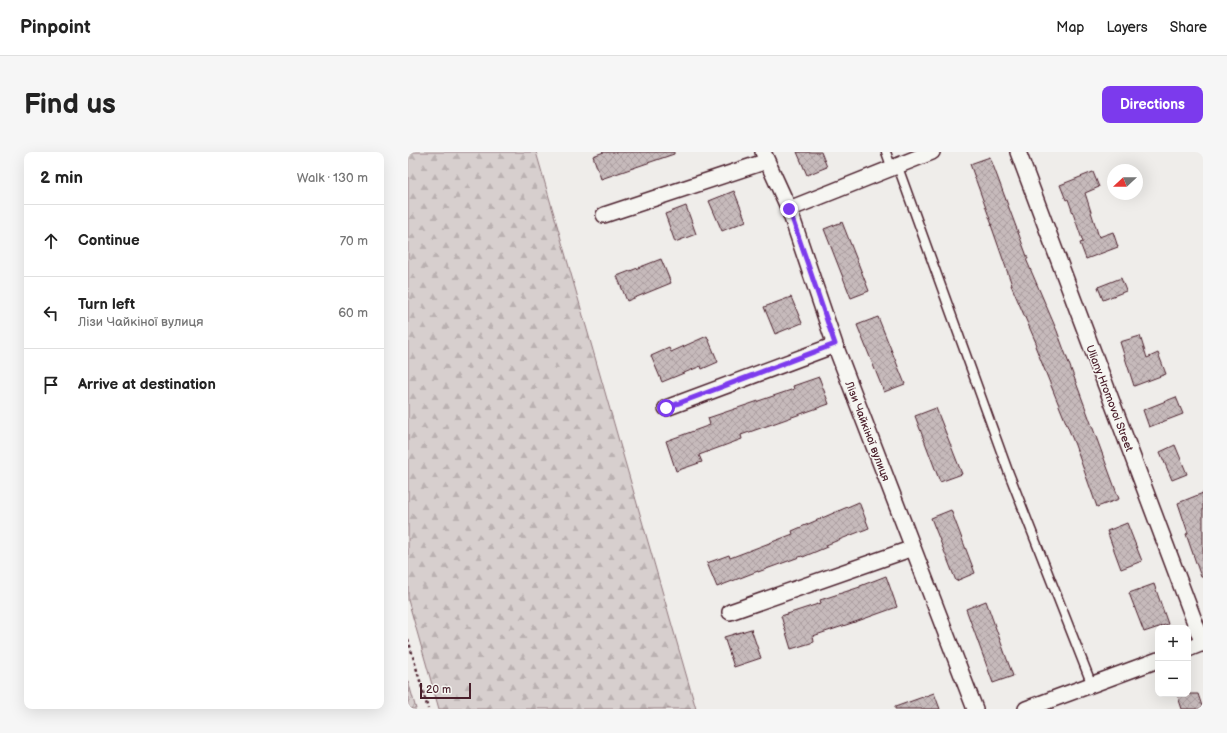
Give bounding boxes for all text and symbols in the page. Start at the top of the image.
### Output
text: Pinpoint [20,16,91,39]
text: Map [1056,19,1084,36]
text: Layers [1106,19,1148,36]
text: Share [1170,19,1207,36]
button: Directions [1102,86,1203,123]
text: Find us [24,88,116,121]
north arrow [1107,164,1143,200]
text: 2 min [40,168,83,188]
text: Walk · 130 m [297,170,368,186]
route end [780,200,798,218]
icon: ahead [40,230,62,252]
text: Continue [78,231,140,250]
text: 70 m [340,233,368,249]
text: Turn left [78,295,135,314]
icon: left [40,302,62,324]
text: 60 m [338,305,368,321]
text: Лізи Чайкіної вулиця [78,314,203,330]
street label: Uliany Hromovoi Street [1083,343,1136,454]
icon: arrive [40,374,62,396]
text: Arrive at destination [78,375,216,394]
street label: Лізи Чайкіної вулиця [842,378,893,483]
route start [657,399,675,417]
map controls [1155,625,1191,697]
button: + [1155,625,1191,661]
button: − [1155,661,1191,697]
scale bar [420,681,471,700]
text: 20 m [426,683,451,696]

